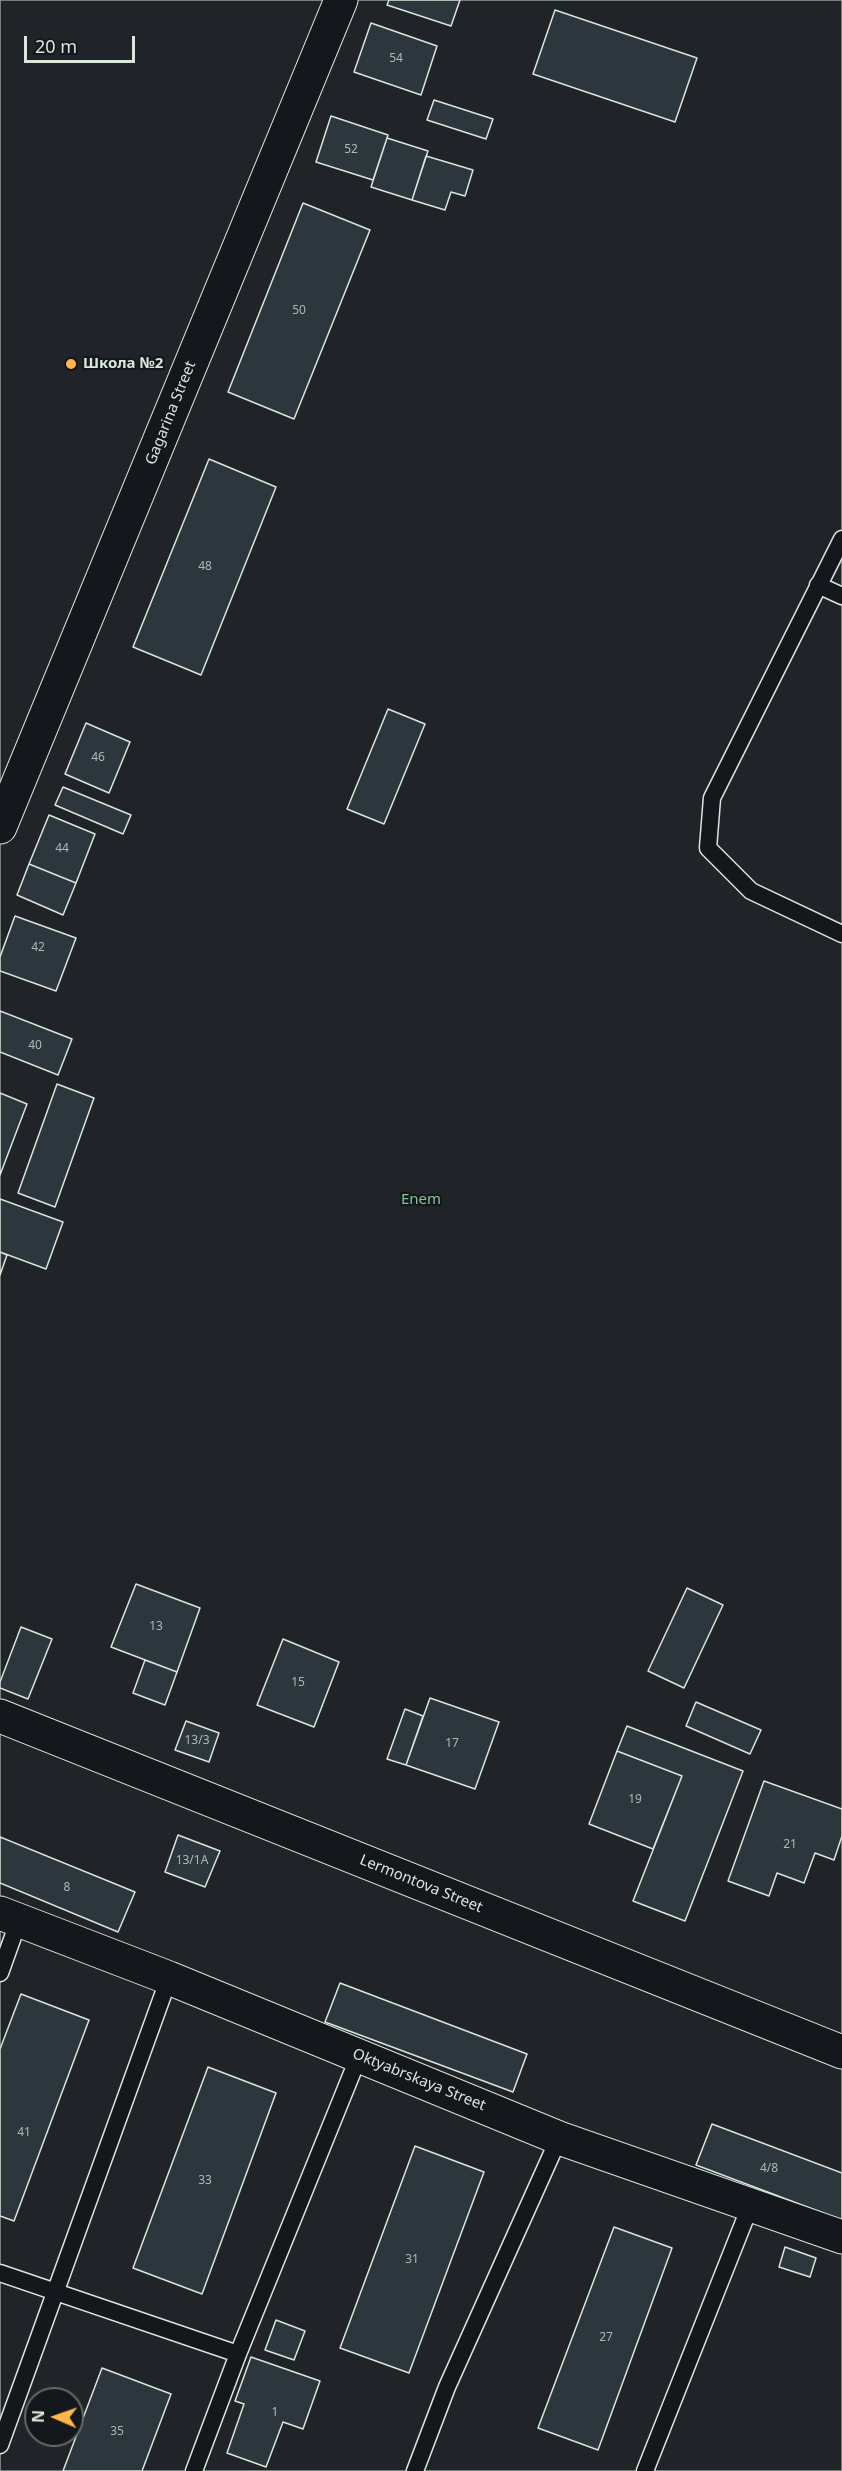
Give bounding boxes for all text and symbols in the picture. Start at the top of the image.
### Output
scale bar [27,24,138,62]
text: 20 m [35,34,77,58]
house number: 54 [389,52,403,66]
house number: 52 [344,143,358,157]
house number: 50 [292,304,306,318]
place label: Школа №2 [83,355,163,373]
marker: Школа №2 [64,357,78,371]
street label: Gagarina Street [142,358,200,468]
house number: 48 [198,560,212,574]
house number: 46 [91,751,105,765]
house number: 44 [55,842,69,856]
house number: 42 [31,941,45,955]
house number: 40 [28,1039,42,1053]
park label: Enem [401,1191,441,1209]
house number: 13 [149,1620,163,1634]
house number: 15 [291,1676,305,1690]
house number: 13/3 [184,1734,210,1748]
house number: 17 [445,1737,459,1751]
house number: 19 [628,1793,642,1807]
house number: 21 [783,1838,797,1852]
street label: Lermontova Street [357,1851,485,1917]
house number: 13/1А [176,1854,208,1868]
house number: 8 [64,1881,70,1895]
street label: Oktyabrskaya Street [350,2045,488,2115]
house number: 41 [17,2126,31,2140]
house number: 4/8 [760,2162,778,2176]
house number: 33 [198,2174,212,2188]
house number: 31 [405,2253,419,2267]
house number: 27 [599,2331,613,2345]
north arrow [24,2387,84,2447]
house number: 1 [272,2406,278,2420]
text: N [27,2410,49,2423]
house number: 35 [110,2425,124,2439]

